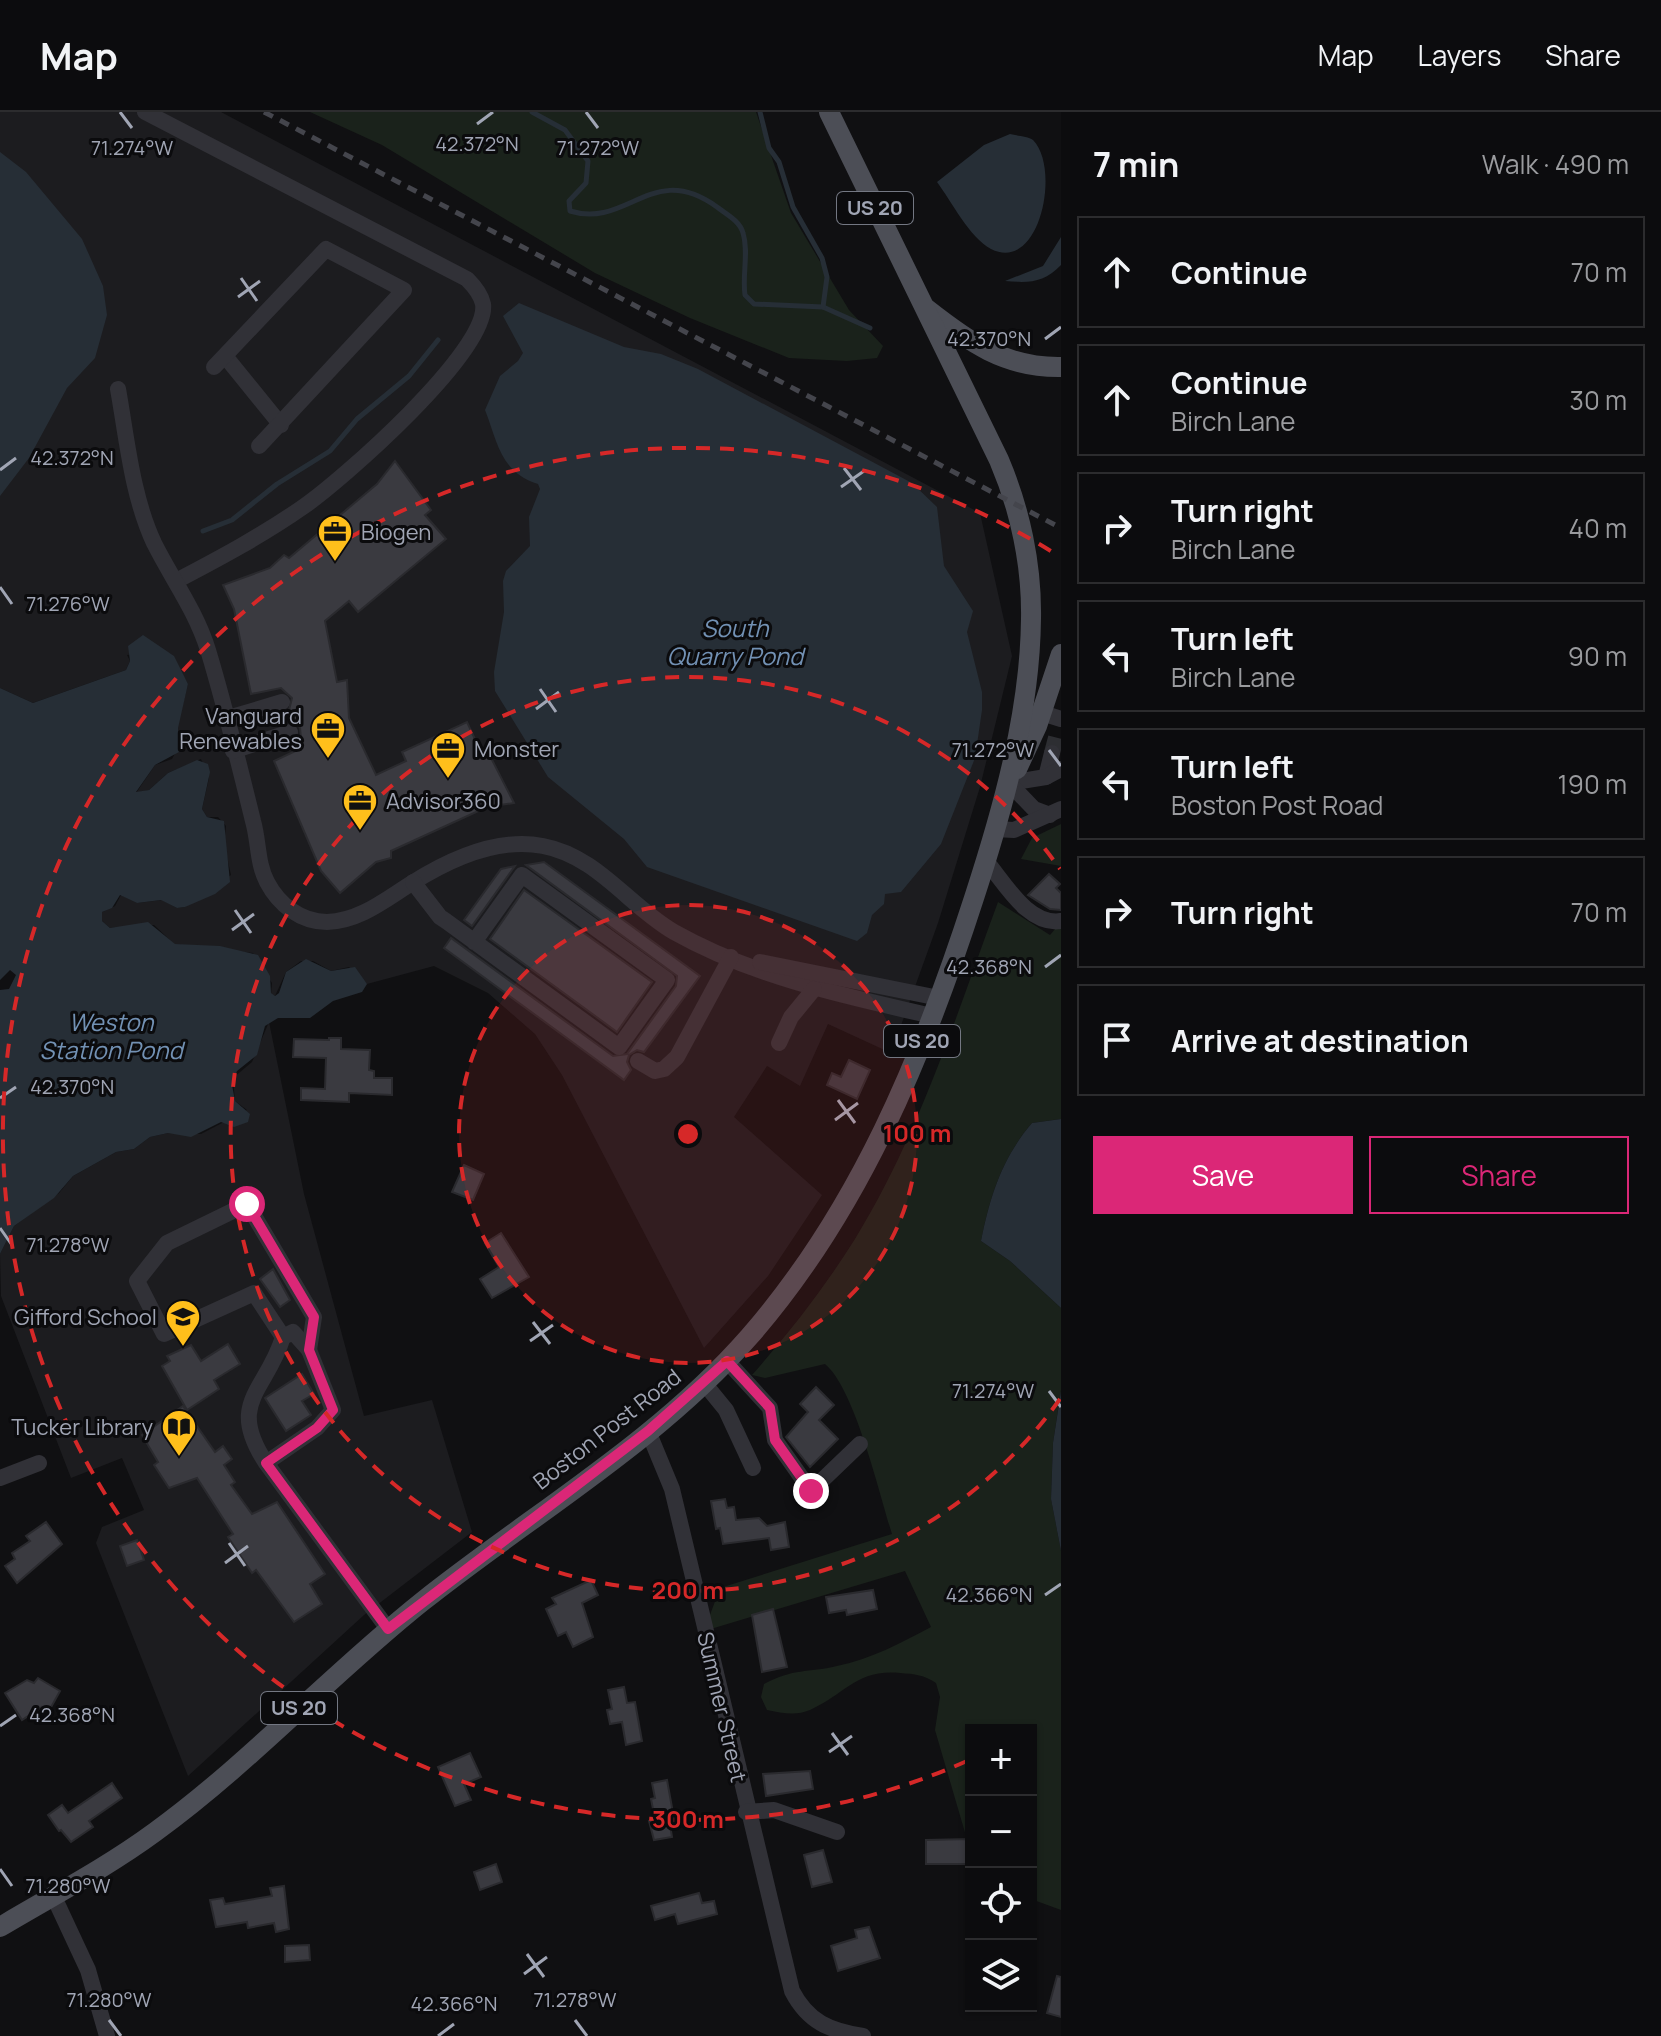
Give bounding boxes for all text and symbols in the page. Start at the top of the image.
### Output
text: Map [40,29,118,81]
text: Map [1318,36,1374,74]
text: Layers [1418,36,1501,74]
text: Share [1545,36,1621,74]
text: 42.372°N [435,130,519,157]
text: 71.274°W [91,134,173,161]
text: 71.272°W [557,134,640,161]
text: 7 min [1093,141,1179,187]
text: Walk · 490 m [1482,146,1629,182]
road number: US 20 [837,192,913,224]
icon: ahead [1095,250,1139,294]
text: Continue [1171,252,1307,293]
text: 70 m [1571,254,1627,290]
text: 42.370°N [947,325,1031,352]
text: Continue [1171,362,1307,403]
icon: ahead [1095,378,1139,422]
text: 30 m [1570,382,1627,418]
text: Birch Lane [1171,403,1295,439]
text: 42.372°N [30,444,114,471]
text: Turn right [1171,490,1314,531]
icon: right [1095,506,1139,550]
text: 40 m [1569,510,1627,546]
office icon: Biogen [316,513,354,563]
place label: Biogen [361,517,431,547]
text: Birch Lane [1171,531,1295,567]
text: 71.276°W [26,590,110,617]
water label: South Quarry Pond [667,611,806,672]
text: Turn left [1171,618,1294,659]
icon: left [1095,634,1139,678]
text: 90 m [1568,638,1627,674]
text: Birch Lane [1171,659,1295,695]
place label: Vanguard Renewables [179,701,302,756]
office icon: Vanguard Renewables [309,710,347,760]
office icon: Monster [429,730,467,780]
place label: Monster [474,734,559,764]
text: 71.272°W [952,736,1035,763]
text: Turn left [1171,746,1294,787]
icon: left [1095,762,1139,806]
text: 190 m [1558,766,1627,802]
office icon: Advisor360 [341,782,379,832]
place label: Advisor360 [386,786,501,816]
text: Boston Post Road [1171,787,1384,823]
icon: right [1095,890,1139,934]
text: Turn right [1171,892,1314,933]
text: 70 m [1571,894,1627,930]
text: 42.368°N [946,953,1032,980]
water label: Weston Station Pond [39,1005,185,1066]
icon: arrive [1095,1018,1139,1062]
text: Arrive at destination [1171,1020,1469,1061]
road number: US 20 [884,1025,960,1057]
text: 42.370°N [30,1073,114,1100]
text: 100 m [883,1116,951,1149]
centre of rings [674,1120,702,1148]
button: Save [1093,1136,1353,1214]
button: Share [1369,1136,1629,1214]
route start [229,1186,265,1222]
text: 71.278°W [27,1231,110,1258]
school or university icon: Gifford School [164,1298,202,1348]
place label: Gifford School [14,1302,157,1332]
street label: Boston Post Road [527,1362,687,1496]
text: 71.274°W [952,1377,1034,1404]
library icon: Tucker Library [160,1408,198,1458]
place label: Tucker Library [11,1412,153,1442]
route end [793,1473,829,1509]
text: 200 m [652,1573,724,1606]
text: 42.366°N [946,1581,1032,1608]
street label: Summer Street [690,1629,754,1785]
road number: US 20 [261,1692,337,1724]
text: 42.368°N [29,1701,115,1728]
map controls [965,1724,1037,2012]
button: + [965,1724,1037,1796]
button: − [965,1796,1037,1868]
text: 300 m [652,1802,724,1835]
button: locate [965,1868,1037,1940]
text: 71.280°W [25,1872,111,1899]
button: layers [965,1940,1037,2012]
text: 71.280°W [66,1986,152,2013]
text: 71.278°W [534,1986,617,2013]
text: 42.366°N [411,1990,497,2017]

